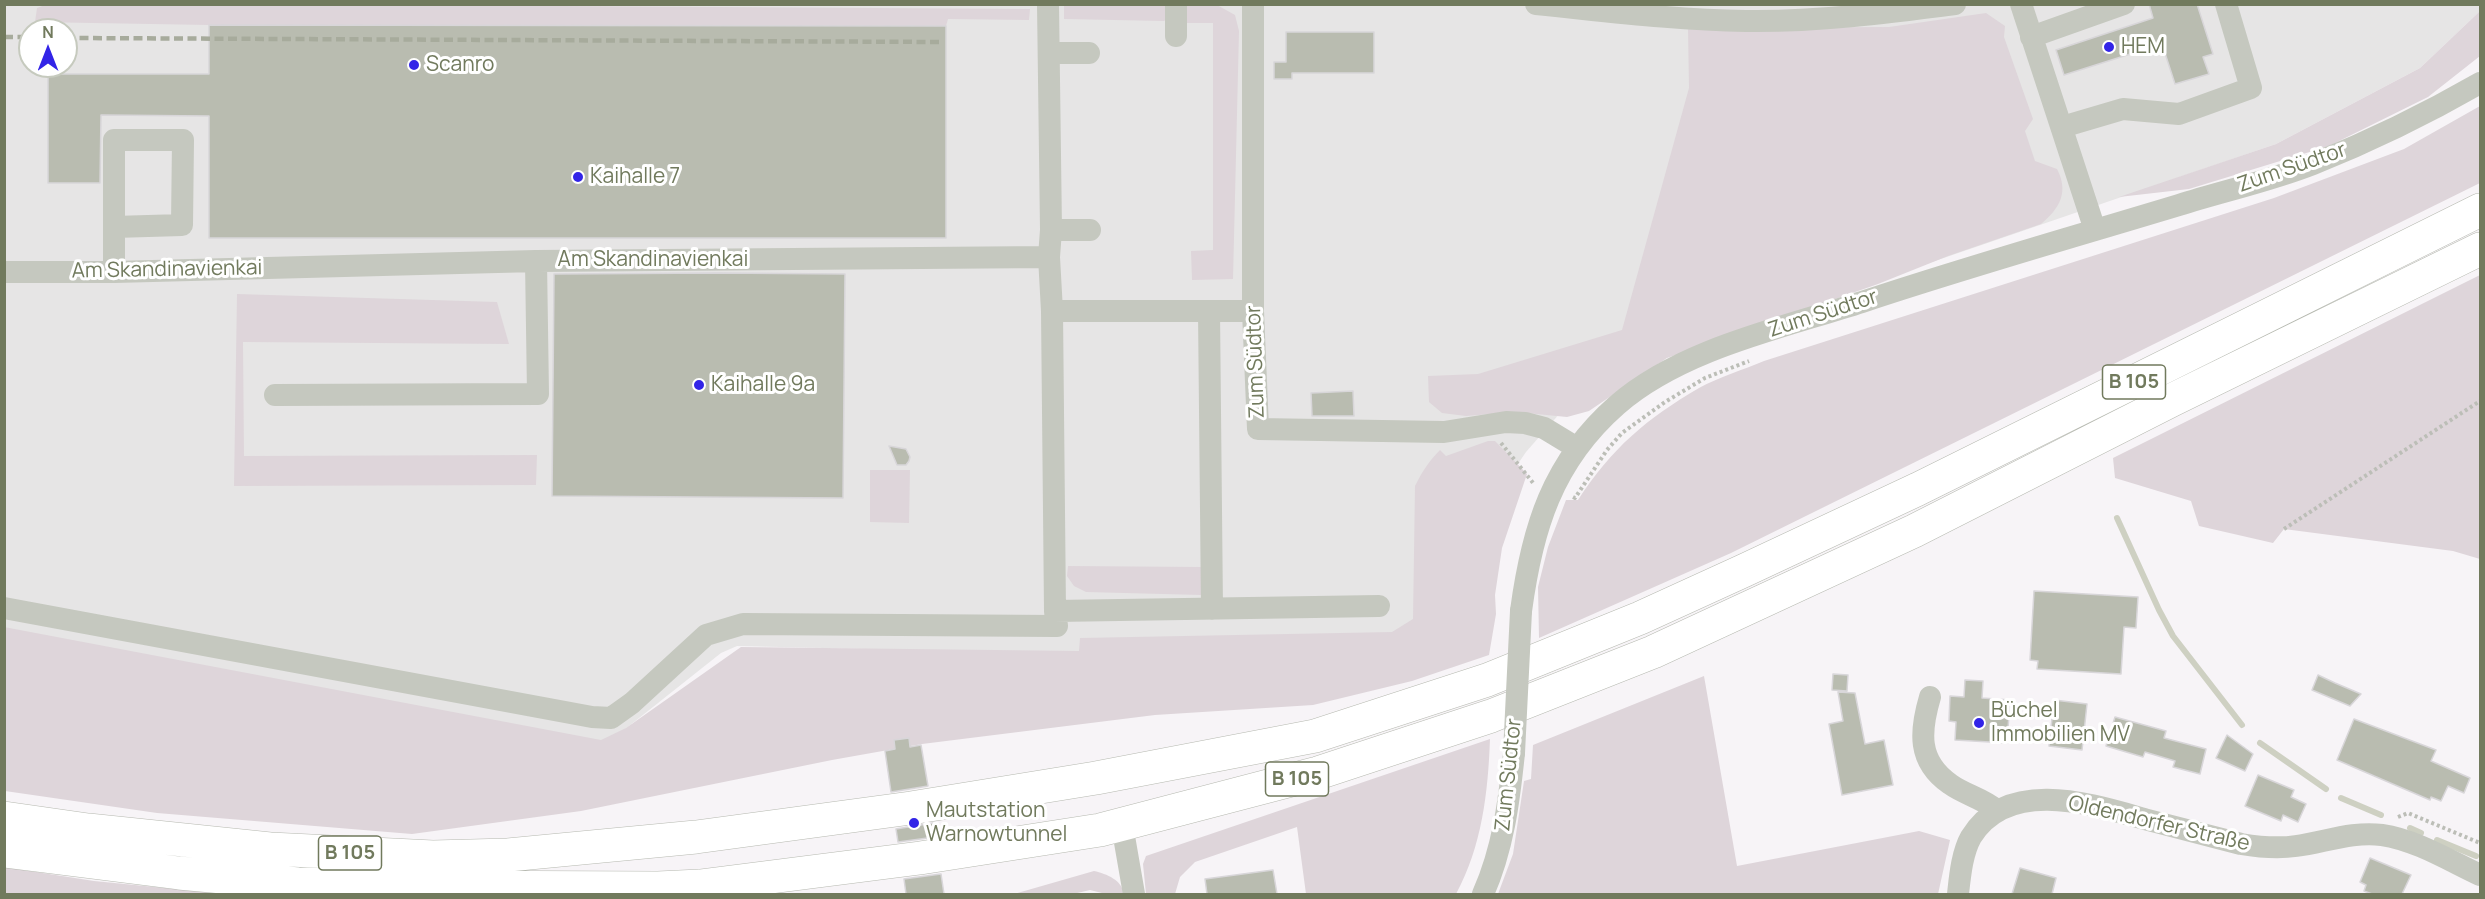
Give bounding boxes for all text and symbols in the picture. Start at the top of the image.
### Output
north arrow [18,18,78,78]
text: N [42,21,54,43]
place label: HEM [2121,34,2165,60]
marker: HEM [2102,40,2116,54]
place label: Scanro [426,52,494,78]
marker: Scanro [407,58,421,72]
street label: Zum Südtor [2234,138,2350,198]
place label: Kaihalle 7 [590,164,680,190]
marker: Kaihalle 7 [571,170,585,184]
street label: Am Skandinavienkai [558,247,748,273]
street label: Am Skandinavienkai [71,256,263,284]
street label: Zum Südtor [1765,285,1881,343]
street label: Zum Südtor [1241,305,1271,419]
road number: B 105 [2102,365,2166,399]
place label: Kaihalle 9a [711,372,815,398]
marker: Kaihalle 9a [692,378,706,392]
place label: Büchel Immobilien MV [1991,698,2130,748]
marker: Büchel Immobilien MV [1972,716,1986,730]
street label: Zum Südtor [1491,717,1527,833]
road number: B 105 [1266,762,1328,796]
street label: Oldendorfer Straße [2066,791,2252,857]
place label: Mautstation Warnowtunnel [926,798,1067,848]
marker: Mautstation Warnowtunnel [907,816,921,830]
road number: B 105 [318,836,382,870]

